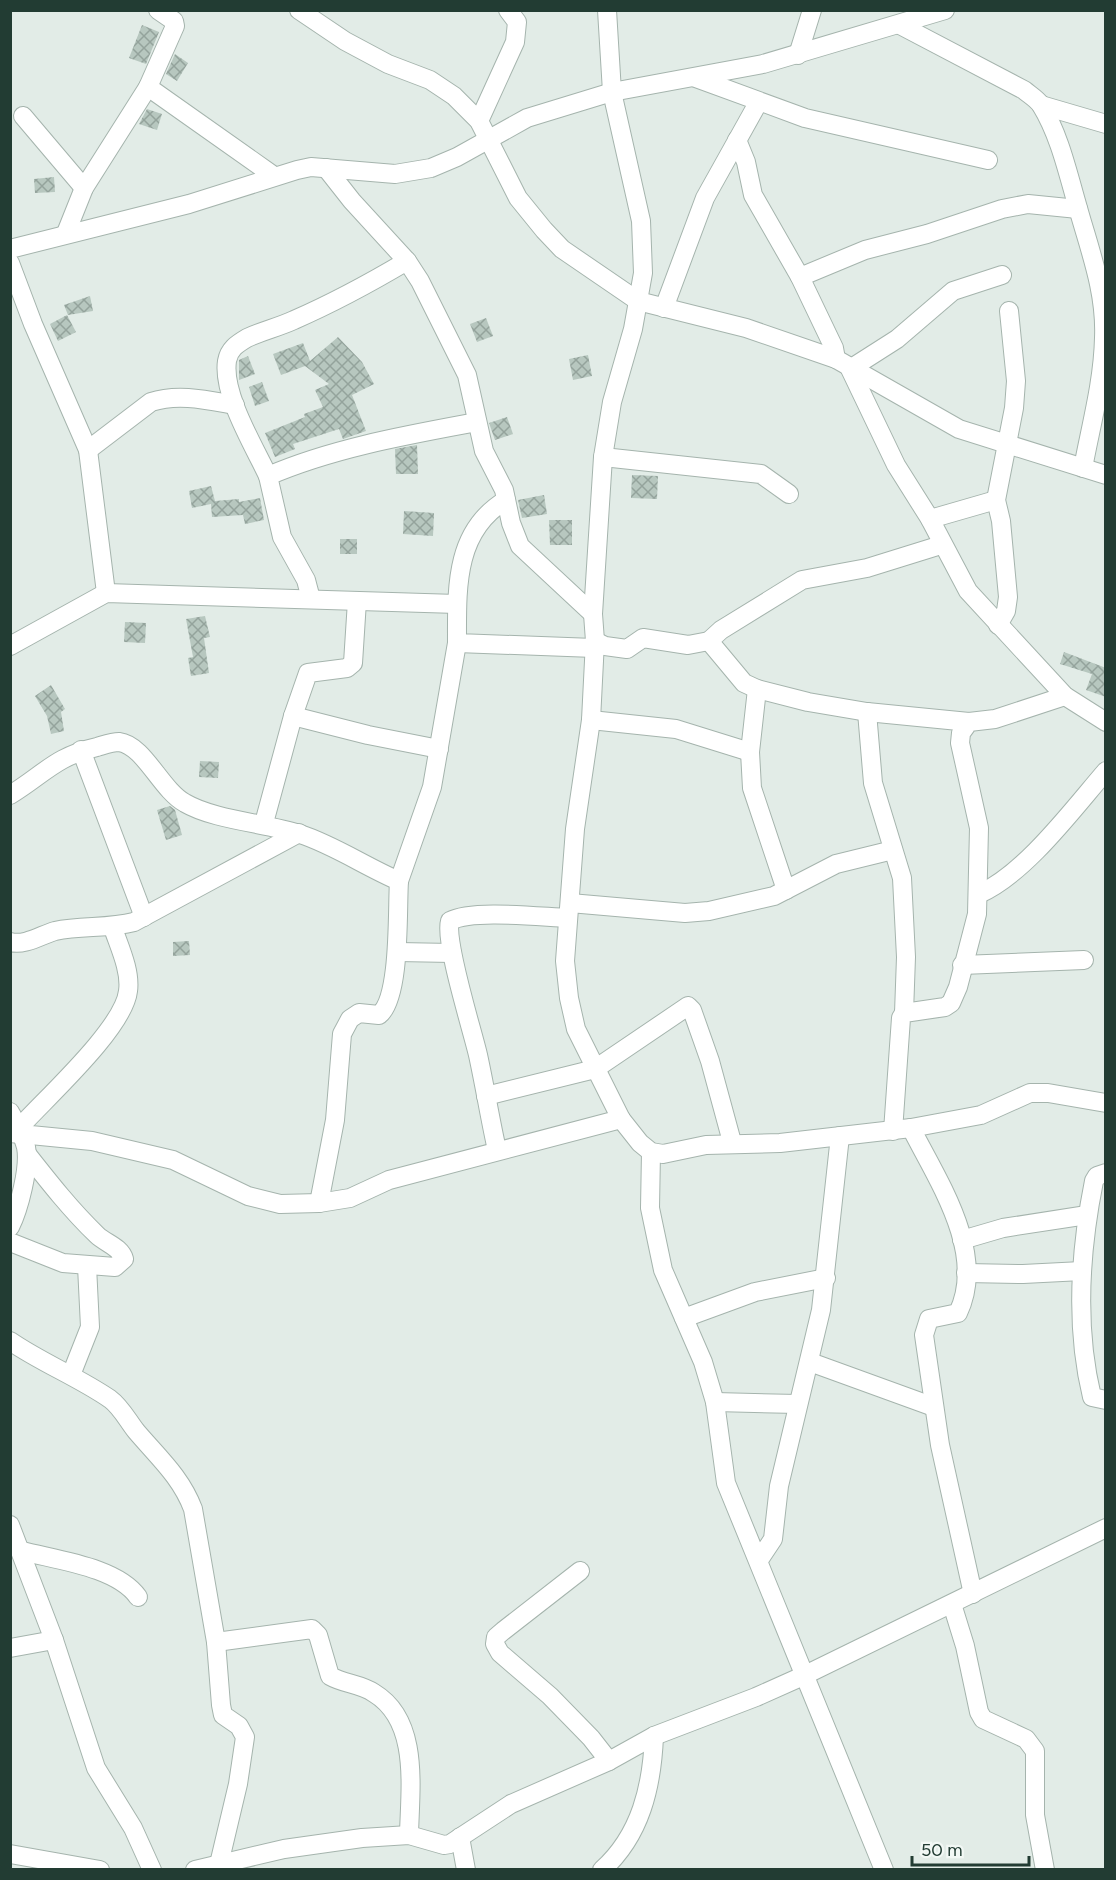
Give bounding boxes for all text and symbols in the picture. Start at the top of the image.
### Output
scale bar [912,1829,1029,1867]
text: 50 m [921,1839,963,1861]

